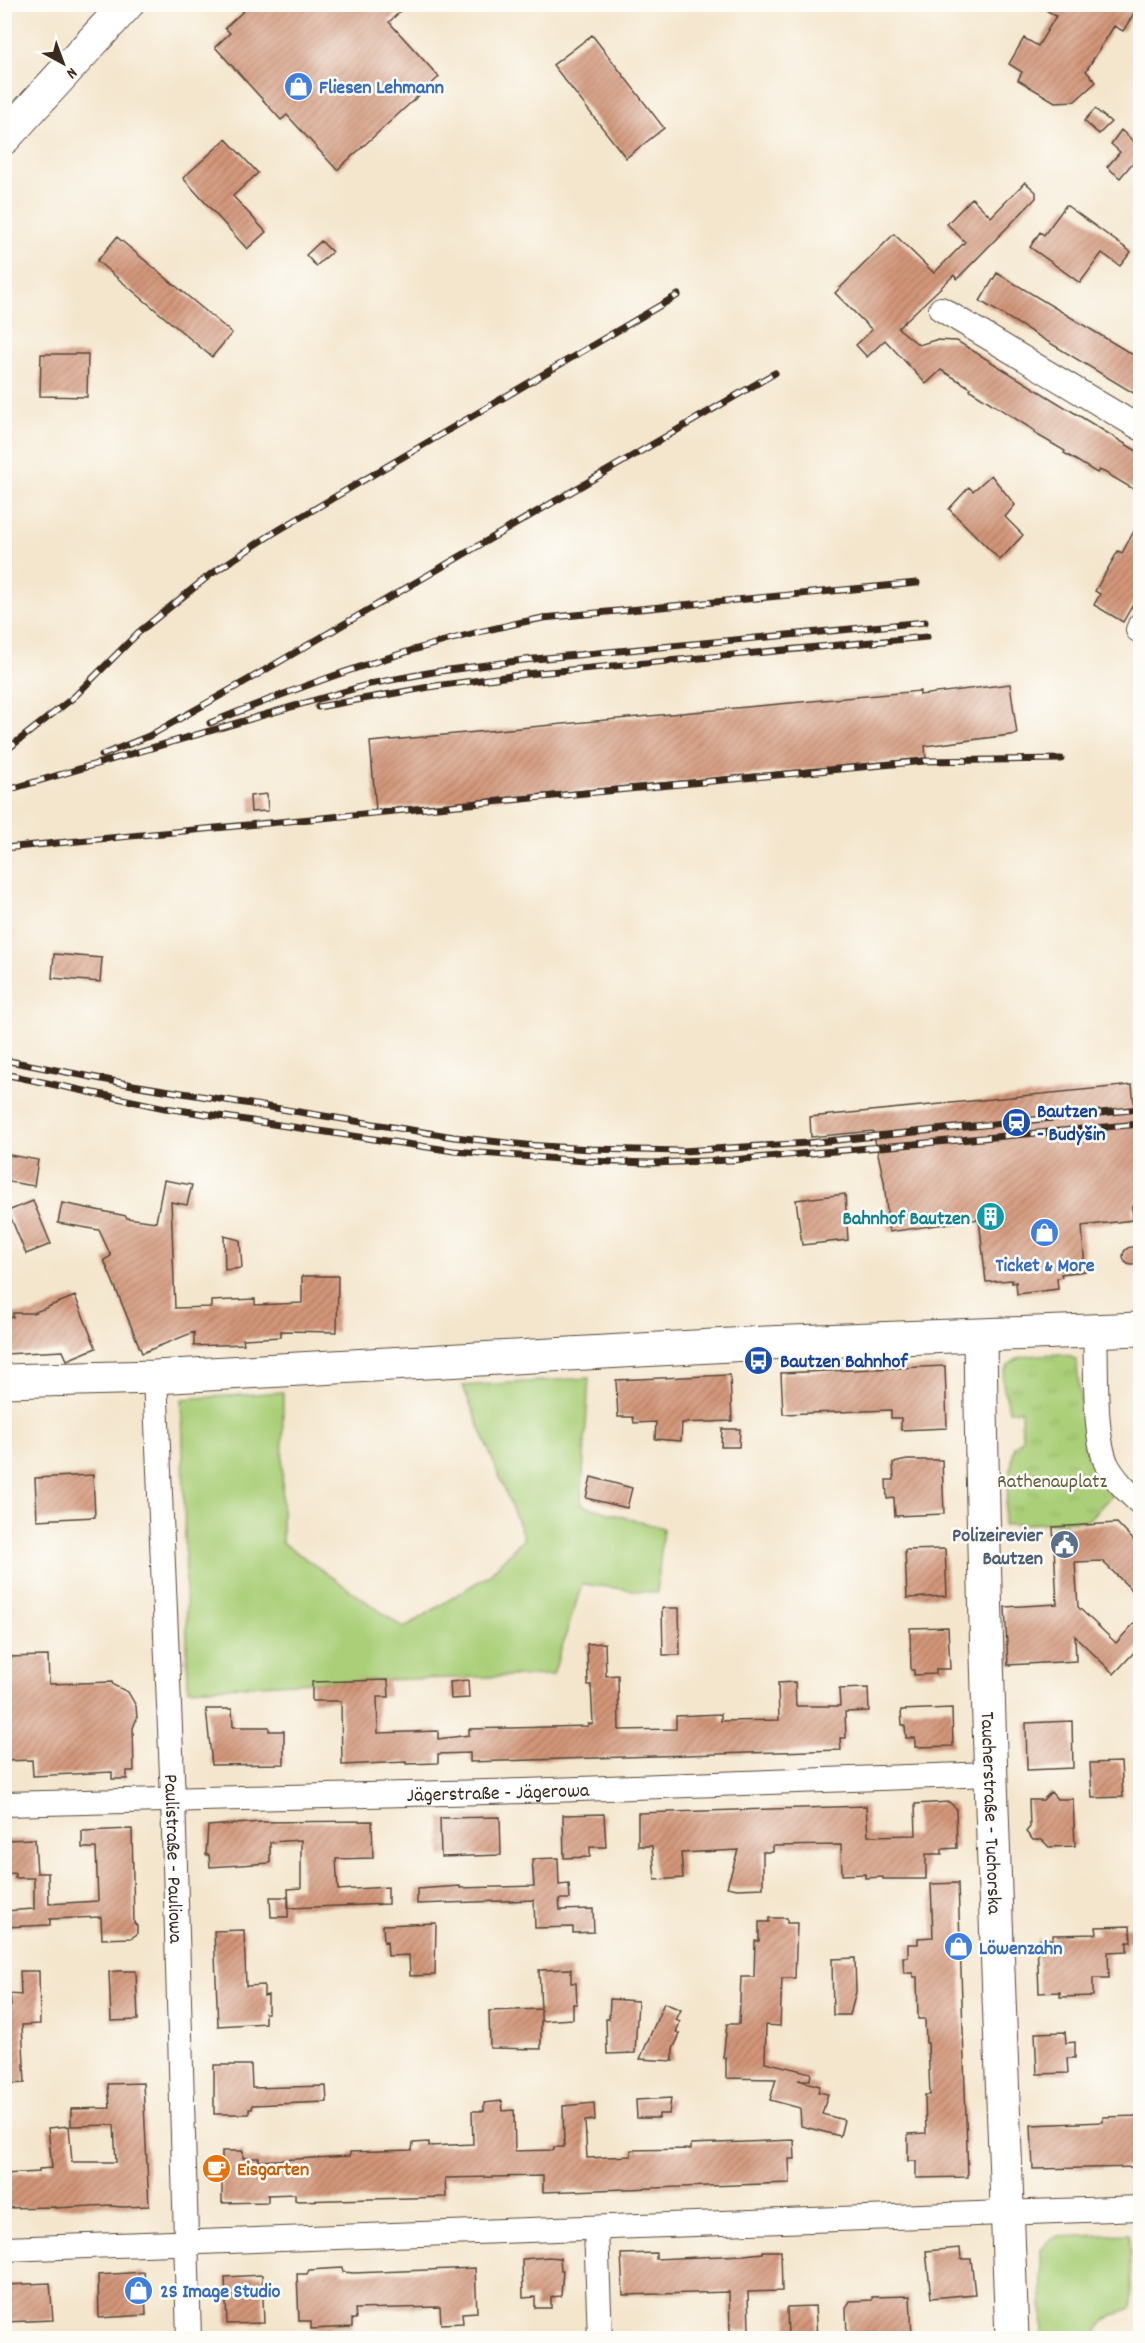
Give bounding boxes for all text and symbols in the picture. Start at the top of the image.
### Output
north arrow [33,33,93,93]
text: N [61,61,82,84]
shop icon: Fliesen Lehmann [282,70,314,102]
place label: Fliesen Lehmann [319,75,444,103]
place label: Bautzen - Budyšin [1037,1099,1106,1150]
station icon: Bautzen - Budyšin [1000,1106,1032,1138]
building icon: Bahnhof Bautzen [975,1201,1007,1233]
place label: Bahnhof Bautzen [843,1206,970,1234]
shop icon: Ticket & More [1029,1217,1061,1249]
place label: Ticket & More [996,1253,1095,1281]
bus stop icon: Bautzen Bahnhof [743,1344,775,1376]
place label: Bautzen Bahnhof [780,1349,908,1377]
park label: Rathenauplatz [997,1469,1107,1497]
place label: Polizeirevier Bautzen [952,1523,1044,1574]
public building icon: Polizeirevier Bautzen [1048,1529,1080,1561]
street label: Taucherstraße - Tuchorska [972,1711,1007,1915]
street label: Paulistraße - Pauliowa [155,1774,188,1944]
street label: Jägerstraße - Jägerowa [406,1778,590,1811]
shop icon: Löwenzahn [942,1931,974,1963]
place label: Löwenzahn [979,1936,1062,1964]
cafe icon: Eisgarten [200,2152,232,2184]
place label: Eisgarten [237,2157,309,2185]
shop icon: 2S Image Studio [123,2274,155,2306]
place label: 2S Image Studio [160,2279,280,2307]

